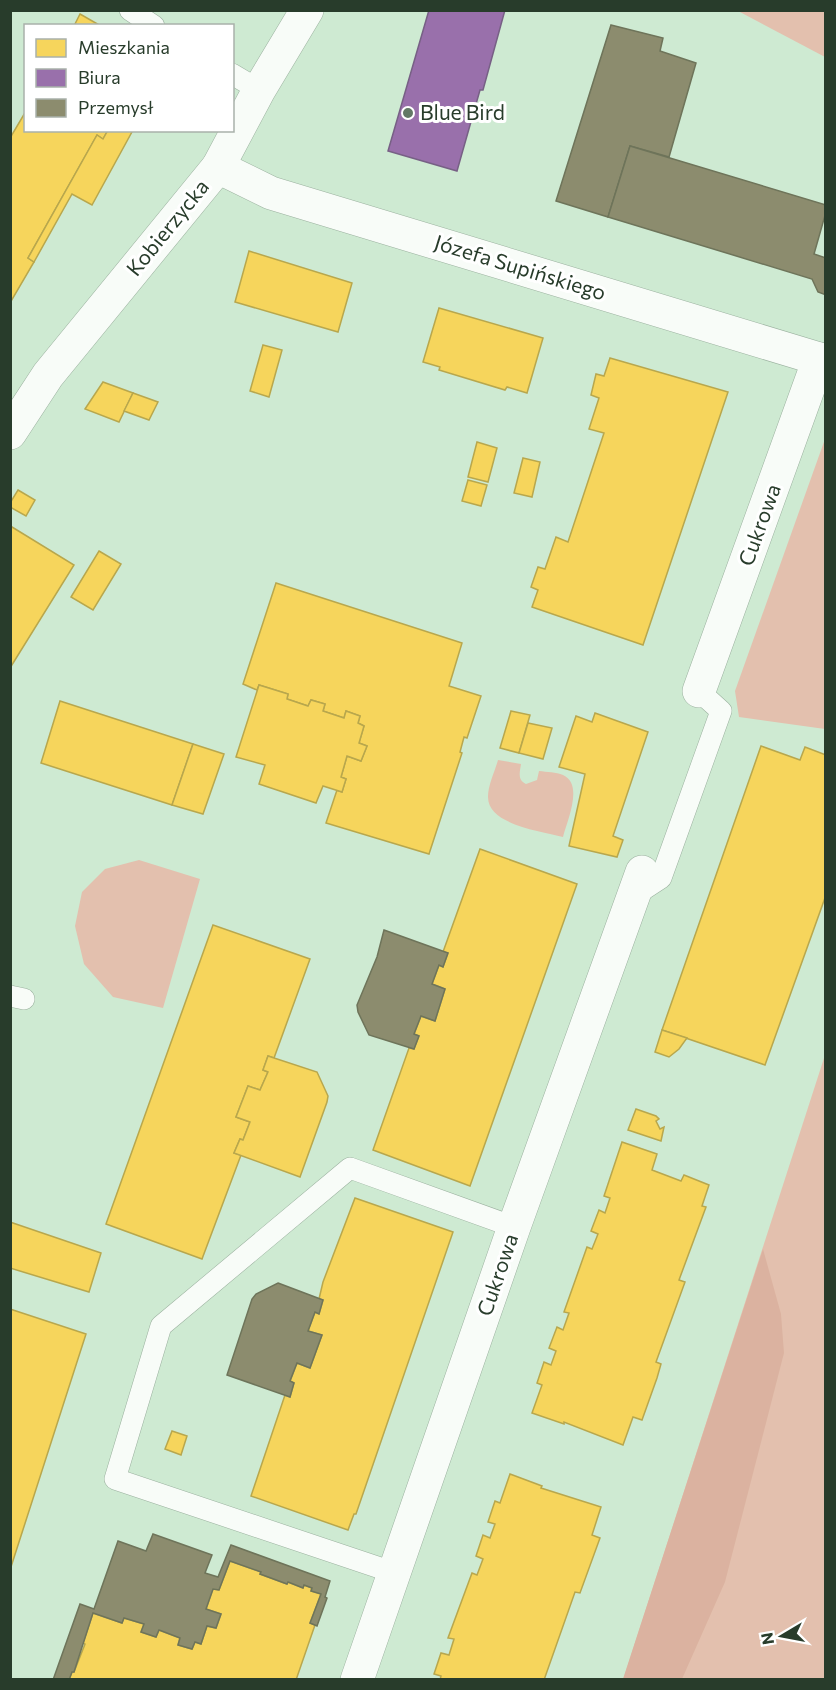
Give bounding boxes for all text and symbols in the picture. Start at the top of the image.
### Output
legend [24,24,234,132]
text: Mieszkania [78,36,170,58]
text: Biura [78,66,121,88]
text: Przemysł [78,96,154,118]
place label: Blue Bird [420,99,505,124]
marker: Blue Bird [401,106,415,120]
street label: Kobierzycka [120,174,213,280]
street label: Józefa Supińskiego [432,229,609,305]
street label: Cukrowa [732,480,785,569]
street label: Cukrowa [471,1230,522,1319]
north arrow [752,1606,812,1666]
text: N [756,1631,777,1646]

